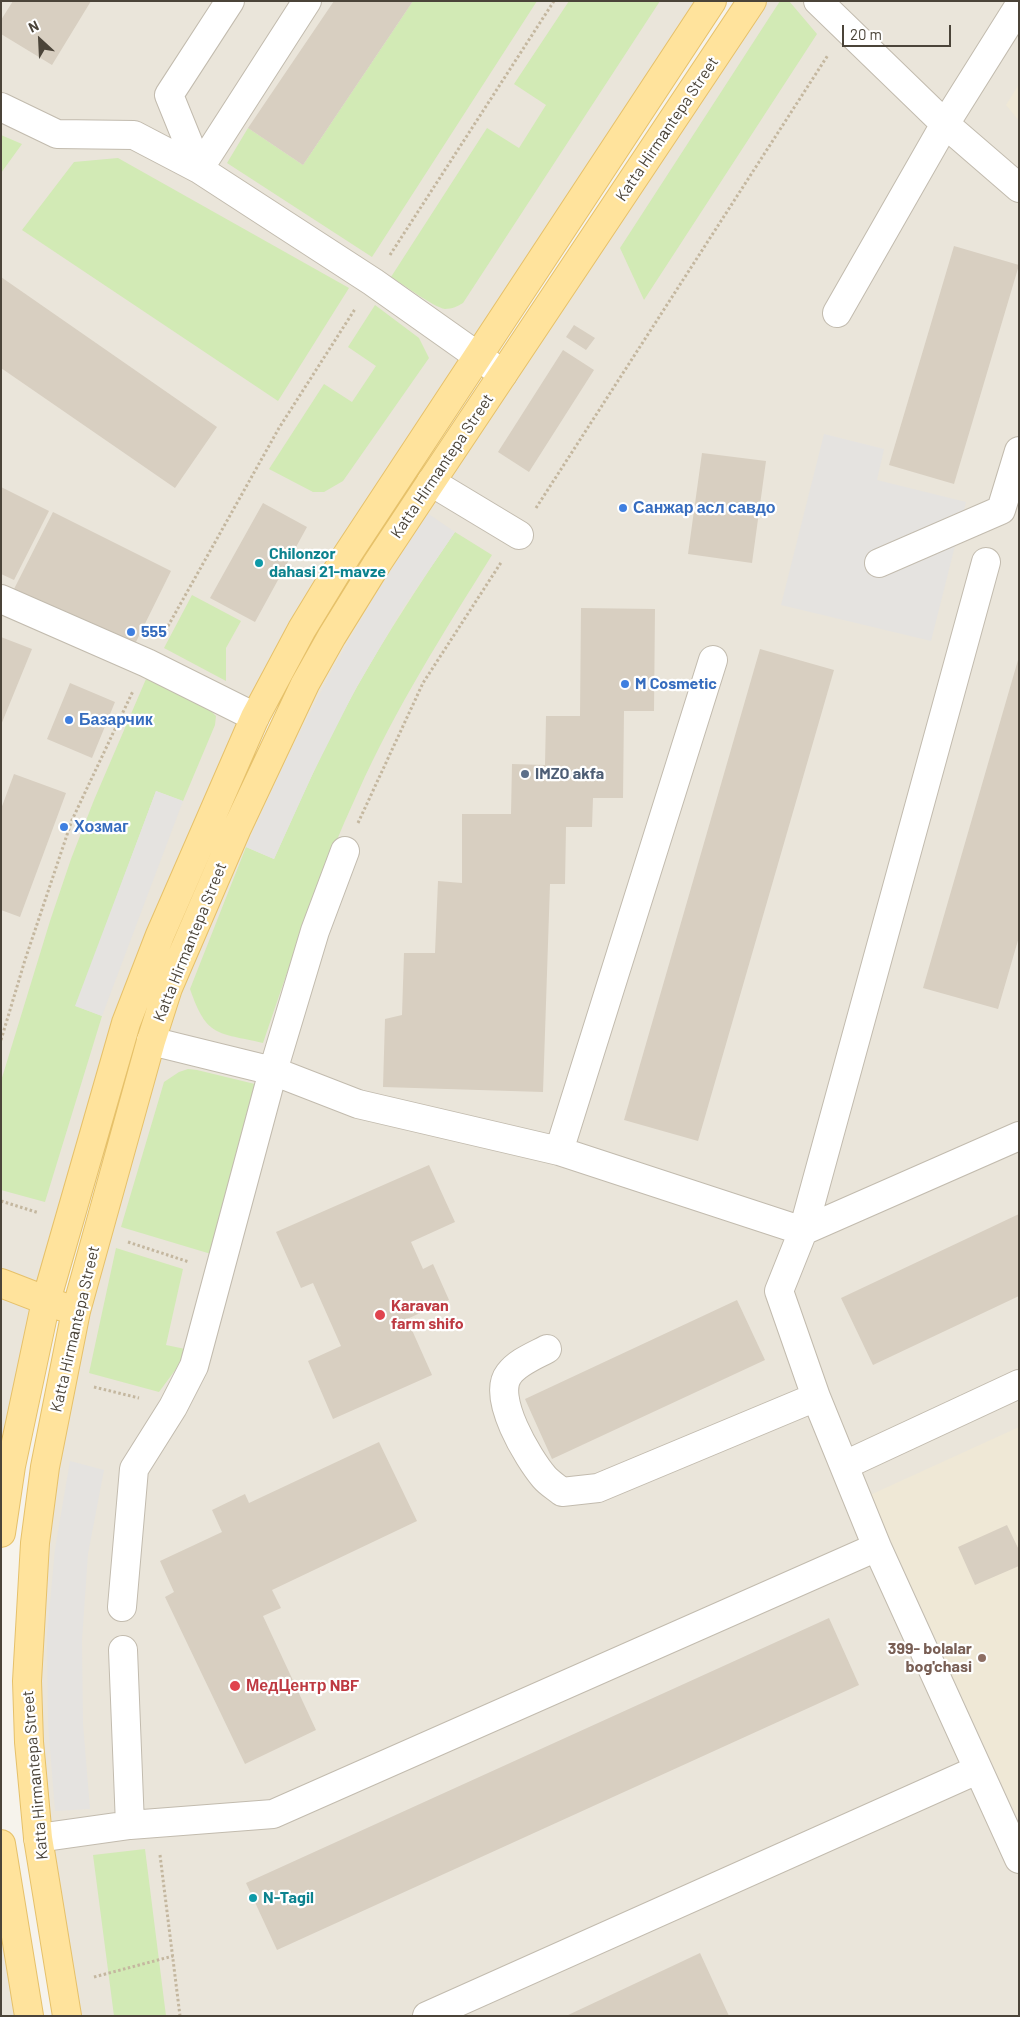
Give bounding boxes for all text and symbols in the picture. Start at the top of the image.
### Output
north arrow [15,15,65,65]
scale bar [845,15,954,47]
text: N [26,16,41,36]
text: 20 m [850,25,882,43]
street label: Katta Hirmаntepa Street [612,53,722,205]
street label: Katta Hirmаntepa Street [387,390,497,542]
place label: Санжар асл савдо [633,498,776,518]
marker: Санжар асл савдо [617,502,629,514]
place label: Chilonzor dahasi 21-mavze [269,544,386,582]
marker: Chilonzor dahasi 21-mavze [253,557,265,569]
place label: 555 [141,622,167,642]
marker: 555 [125,626,137,638]
place label: M Cosmetic [635,674,717,694]
marker: M Cosmetic [619,678,631,690]
place label: Базарчик [79,710,153,730]
marker: Базарчик [63,714,75,726]
place label: IMZO akfa [535,764,604,784]
marker: IMZO akfa [519,768,531,780]
place label: Хозмаг [74,817,129,837]
marker: Хозмаг [58,821,70,833]
street label: Katta Hirmаntepa Street [149,860,231,1024]
street label: Katta Hirmаntepa Street [47,1244,103,1414]
place label: Karavan farm shifo [391,1296,464,1334]
marker: Karavan farm shifo [373,1308,387,1322]
place label: 399- bolalar bog'chasi [888,1639,972,1677]
marker: 399- bolalar bog'chasi [976,1652,988,1664]
place label: МедЦентр NBF [246,1676,359,1696]
marker: МедЦентр NBF [228,1679,242,1693]
street label: Katta Hirmаntepa Street [18,1689,52,1861]
place label: N-Tagil [263,1888,314,1908]
marker: N-Tagil [247,1892,259,1904]

